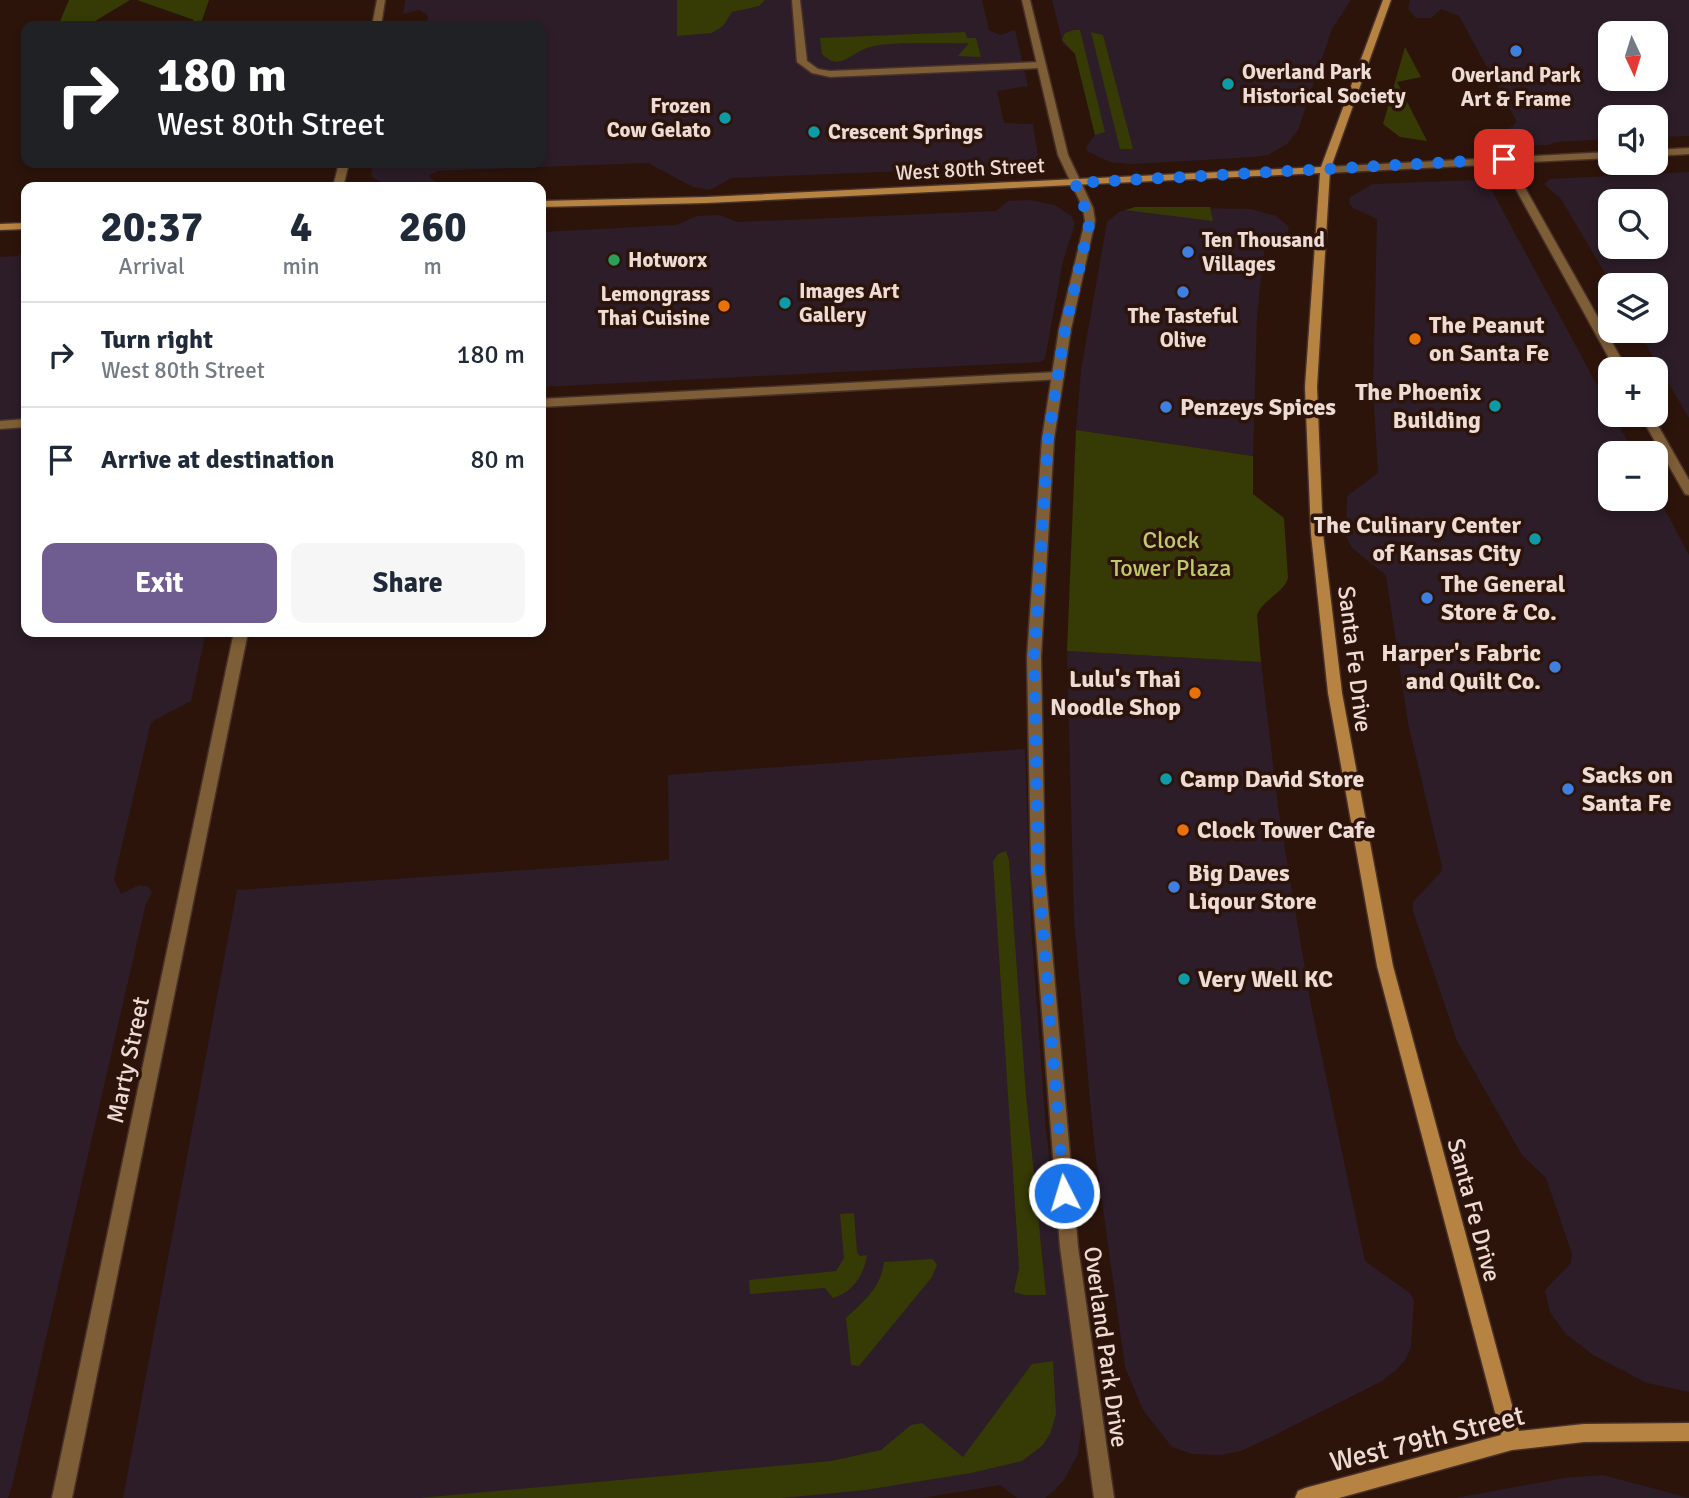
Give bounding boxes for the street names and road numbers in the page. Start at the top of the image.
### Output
street label: West 80th Street [895,152,1045,186]
street label: Santa Fe Drive [1331,584,1379,734]
street label: Marty Street [100,994,156,1126]
street label: Santa Fe Drive [1440,1135,1508,1285]
street label: Overland Park Drive [1077,1245,1135,1449]
street label: West 79th Street [1326,1398,1528,1480]

